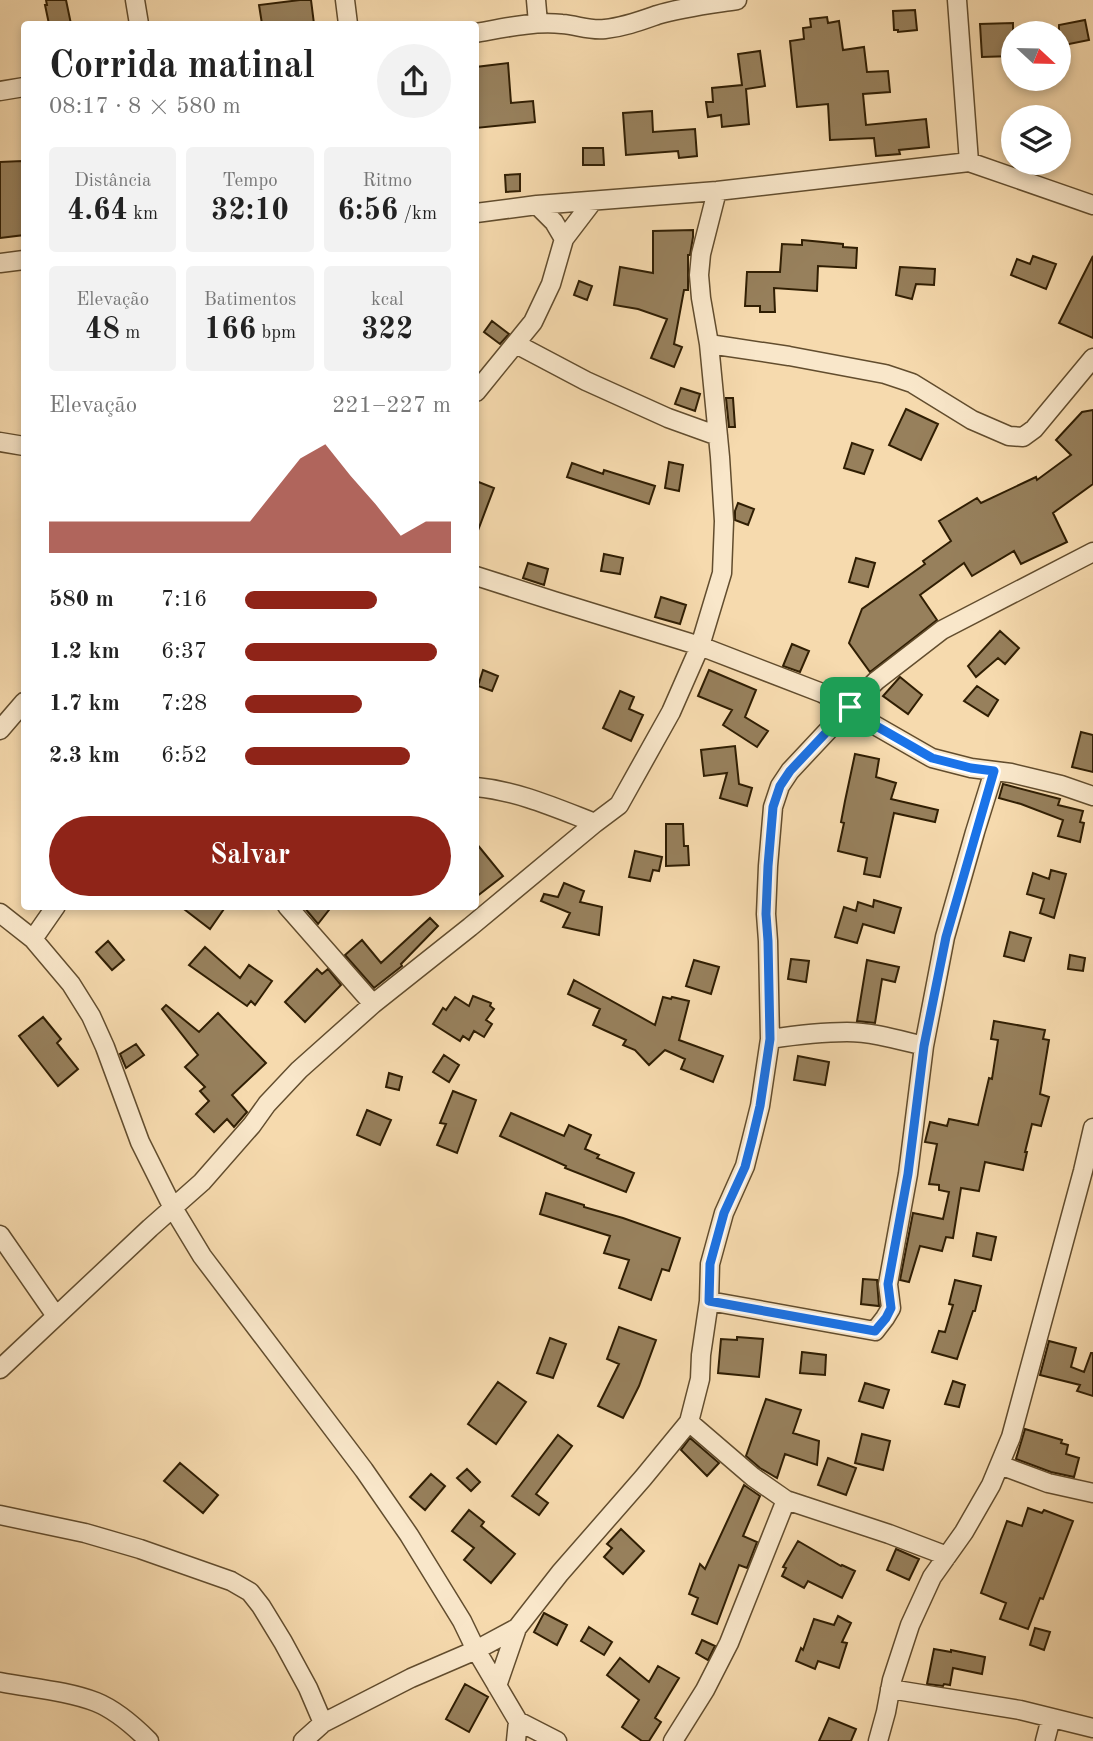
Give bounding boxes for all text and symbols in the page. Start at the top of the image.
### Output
north arrow [1001,21,1071,91]
map controls [1001,21,1071,175]
button: share [377,44,451,118]
text: Corrida matinal [49,48,315,86]
text: 08:17 · 8 × 580 m [49,95,241,118]
button: layers [1001,105,1071,175]
text: Distância [74,172,151,191]
text: Tempo [222,172,278,191]
text: Ritmo [362,172,412,191]
text: 4.64 [67,196,128,226]
text: 32:10 [211,196,289,226]
text: 6:56 [338,196,398,226]
text: km [128,205,158,224]
text: /km [398,205,437,224]
text: Elevação [76,291,149,310]
text: Batimentos [204,291,296,310]
text: kcal [371,291,404,310]
text: 48 [85,315,120,345]
text: 166 [204,315,256,345]
text: 322 [361,315,413,345]
text: m [120,324,140,343]
text: bpm [256,324,296,343]
text: Elevação [49,394,137,417]
text: 221–227 m [332,394,451,417]
text: 580 m [49,588,114,611]
text: 7:16 [161,588,207,611]
text: 1.2 km [49,640,120,663]
text: 6:37 [161,640,207,663]
pin [820,677,880,737]
icon: arrive [831,688,869,726]
text: 1.7 km [49,692,120,715]
text: 7:28 [161,692,207,715]
text: 2.3 km [49,744,120,767]
text: 6:52 [161,744,207,767]
button: Salvar [49,816,451,896]

